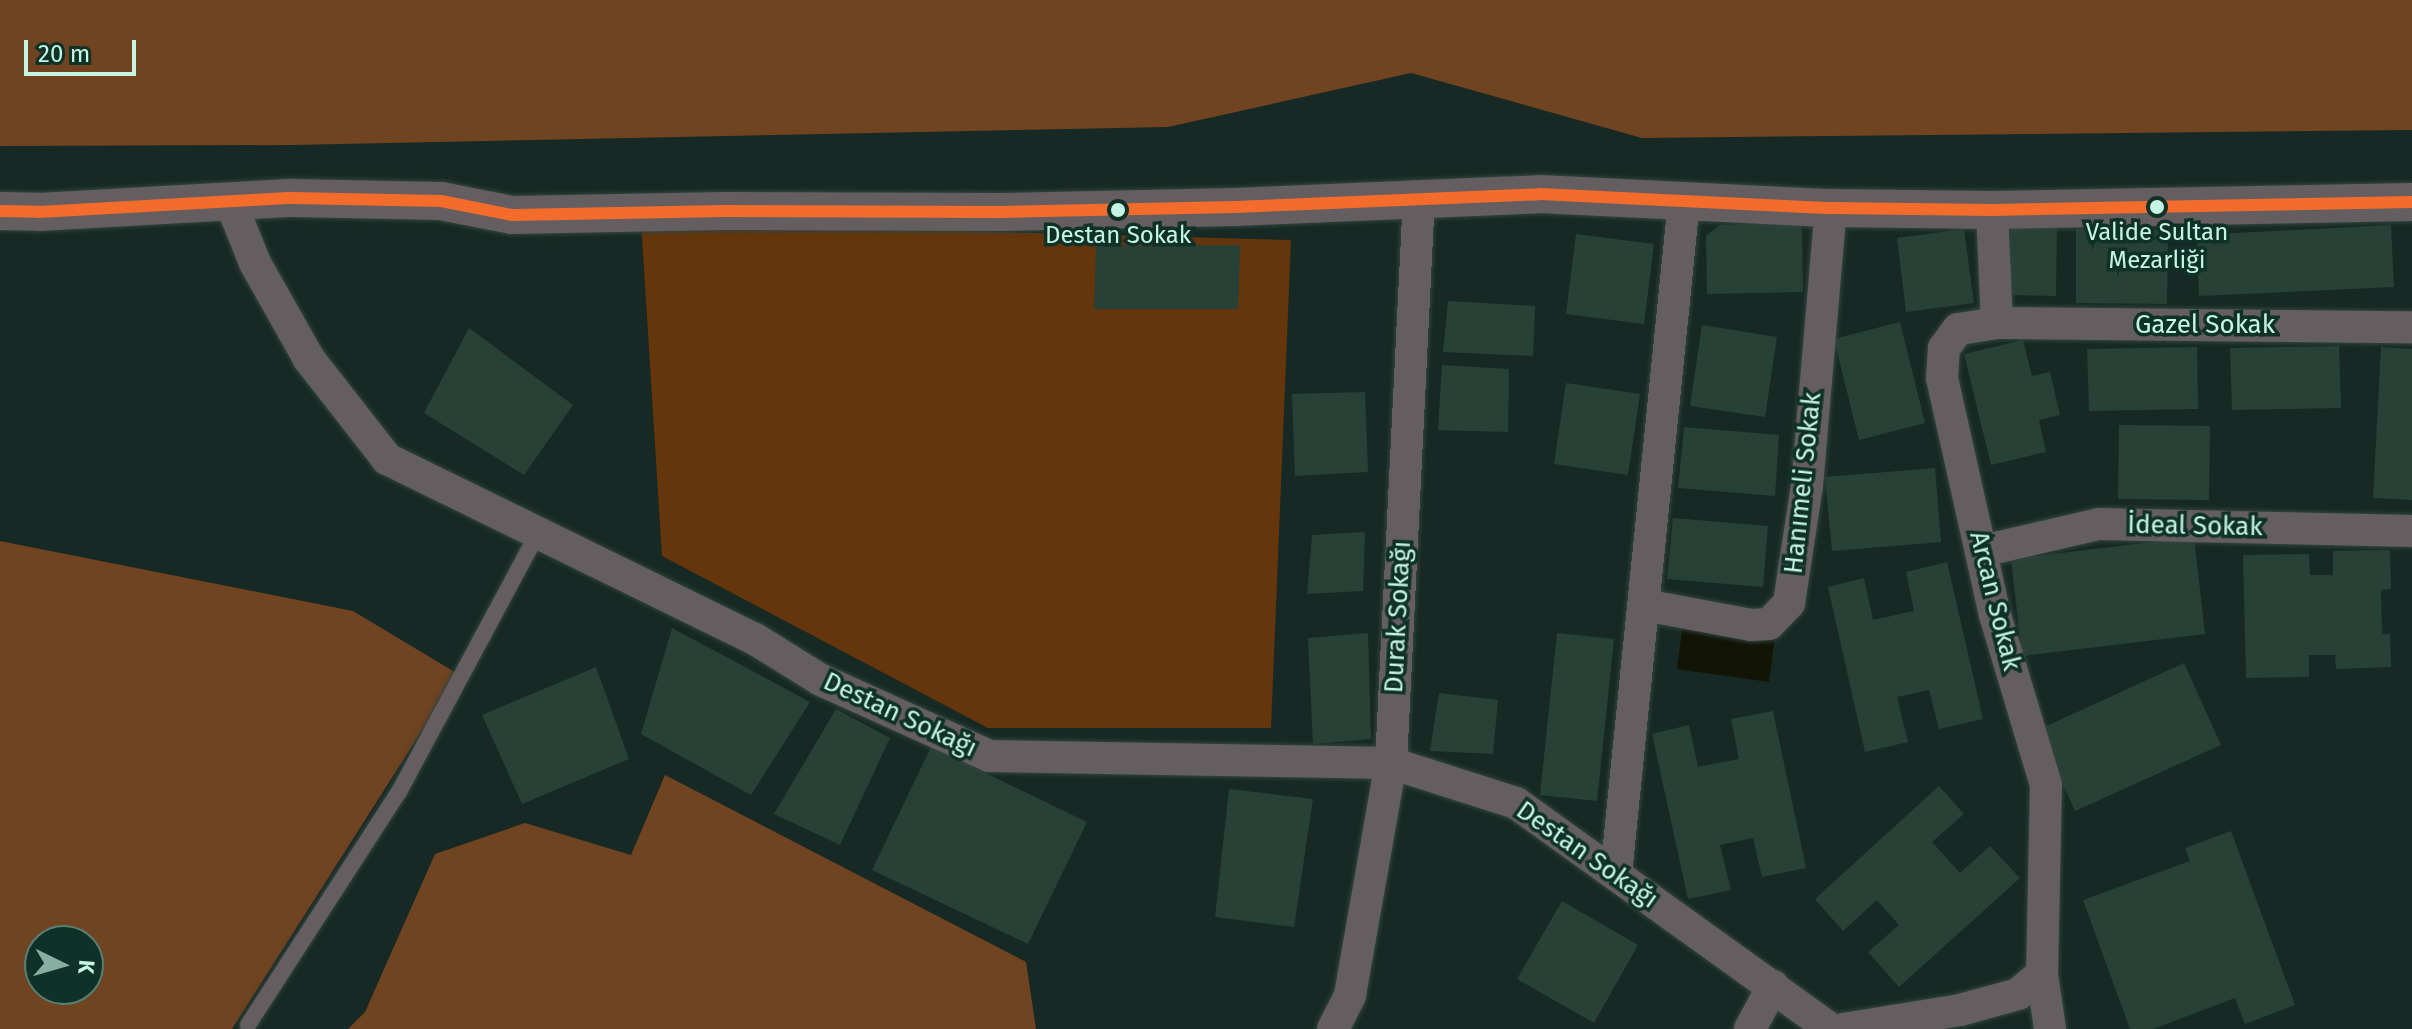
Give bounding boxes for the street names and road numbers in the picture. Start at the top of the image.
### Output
street label: Gazel Sokak [2135,309,2275,341]
street label: Hanımeli Sokak [1778,391,1828,575]
street label: İdeal Sokak [2127,509,2263,543]
street label: Arcan Sokak [1963,528,2027,674]
street label: Durak Sokağı [1378,540,1418,694]
street label: Destan Sokağı [818,666,982,764]
street label: Destan Sokağı [1510,795,1664,915]

